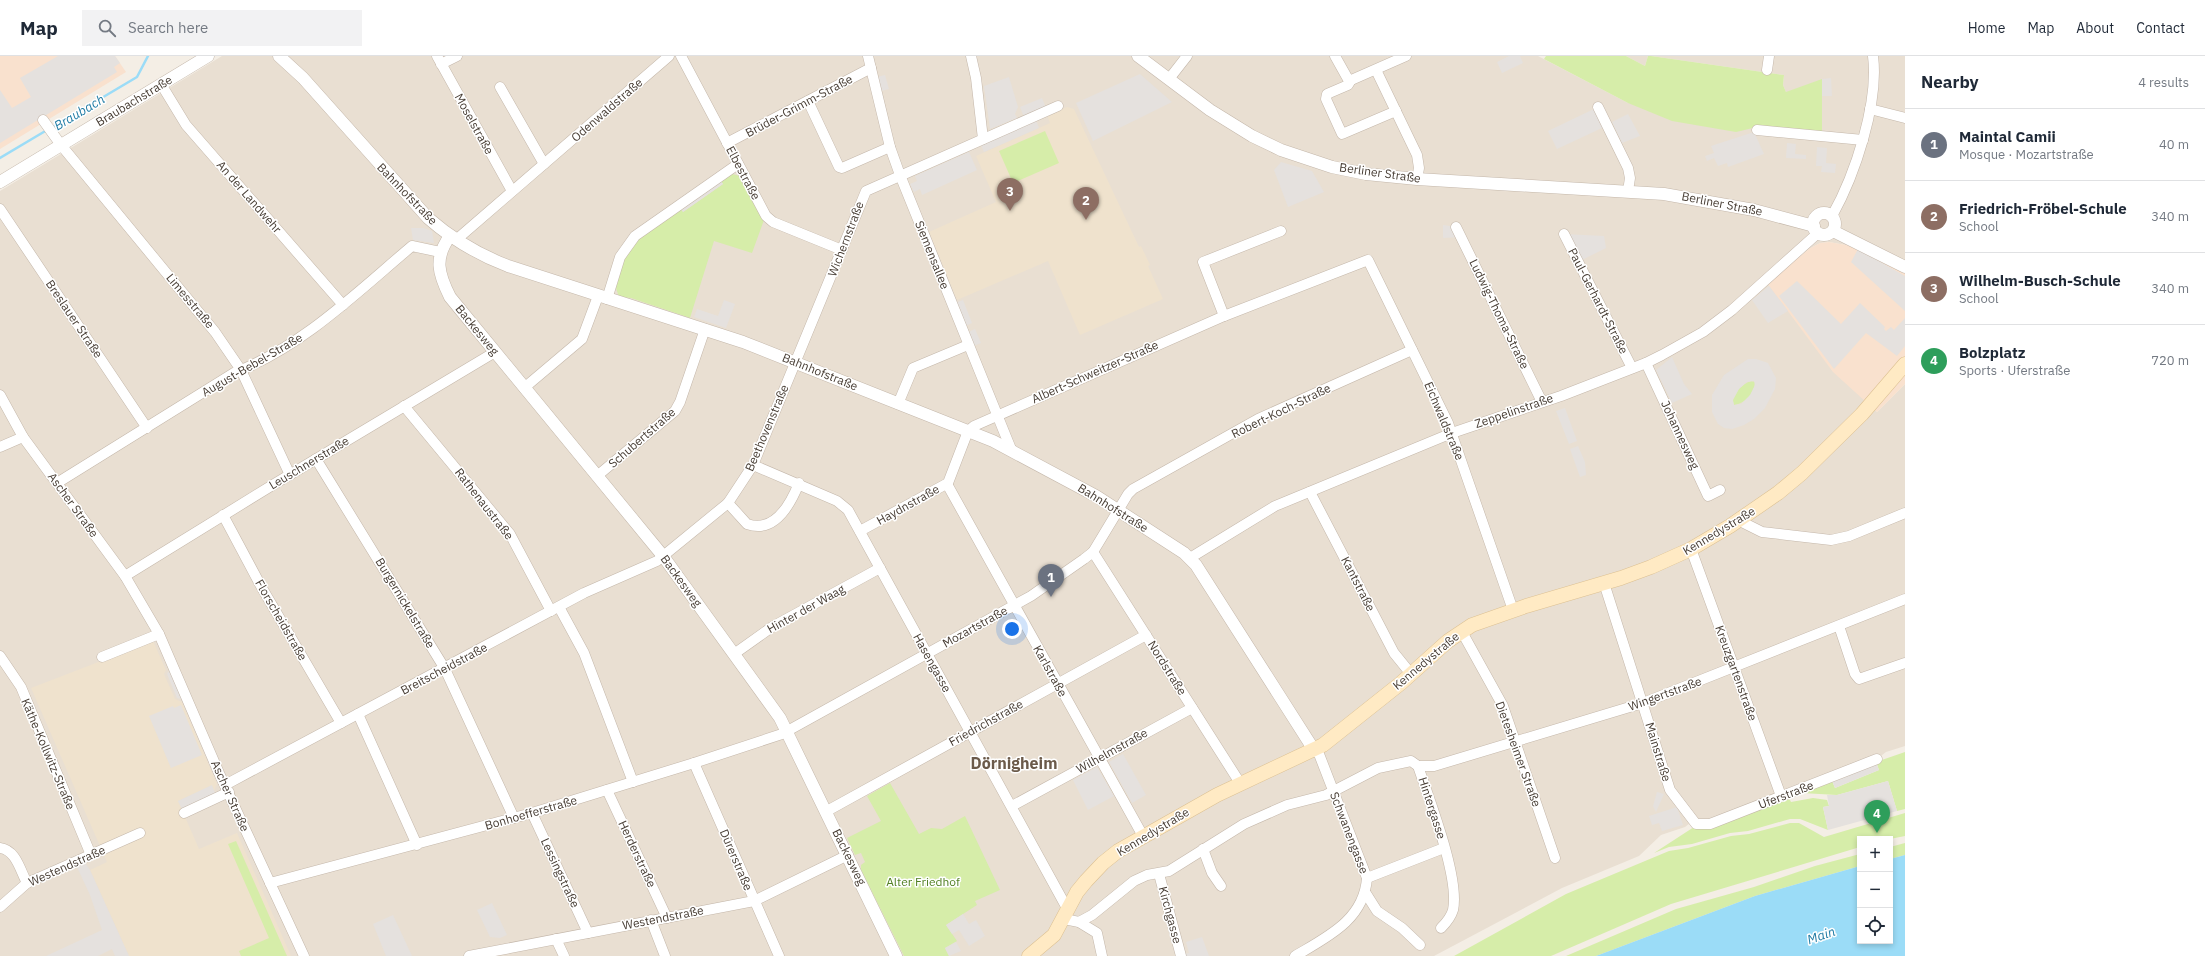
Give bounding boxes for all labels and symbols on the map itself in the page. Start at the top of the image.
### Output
street label: Brüder-Grimm-Straße [743,71,855,140]
street label: Braubachstraße [93,72,175,129]
street label: Odenwaldstraße [568,74,646,145]
water label: Braubach [51,91,108,134]
street label: Moselstraße [452,91,497,157]
street label: Elbestraße [723,143,764,203]
street label: An der Landwehr [214,157,285,236]
street label: Berliner Straße [1338,159,1422,186]
street label: Bahnhofstraße [374,160,441,228]
pin: 3 [997,178,1023,211]
pin: 2 [1073,187,1099,220]
street label: Berliner Straße [1680,188,1764,219]
street label: Wichernstraße [824,199,867,279]
street label: Siemensallee [912,218,953,292]
street label: Paul-Gerhardt-Straße [1565,245,1632,357]
street label: Ludwig-Thoma-Straße [1466,256,1533,372]
street label: Limesstraße [163,270,218,331]
street label: Breslauer Straße [43,277,106,361]
street label: Backesweg [452,301,503,359]
street label: August-Bebel-Straße [199,329,305,400]
street label: Albert-Schweitzer-Straße [1029,337,1161,406]
street label: Bahnhofstraße [780,350,861,394]
street label: Eichwaldstraße [1421,379,1468,463]
street label: Robert-Koch-Straße [1229,380,1333,441]
street label: Beethovenstraße [741,382,792,473]
street label: Zeppelinstraße [1473,390,1555,431]
street label: Johannesweg [1658,398,1703,472]
street label: Schubertstraße [605,404,679,471]
street label: Leuschnerstraße [266,433,352,492]
street label: Rathenaustraße [452,465,517,543]
street label: Ascher Straße [45,469,102,540]
street label: Bahnhofstraße [1075,480,1152,535]
street label: Haydnstraße [874,481,942,528]
street label: Kennedystraße [1680,503,1758,558]
street label: Backesweg [657,552,706,610]
street label: Kantstraße [1338,554,1379,614]
street label: Burgernickelstraße [373,555,439,651]
pin: 1 [1038,564,1064,597]
street label: Florscheidstraße [252,576,311,663]
street label: Hinter der Waag [764,581,848,636]
street label: Mozartstraße [940,602,1010,651]
your location [1002,619,1022,639]
street label: Kreuzgartenstraße [1712,623,1761,723]
street label: Kennedystraße [1389,628,1462,693]
street label: Hasengasse [910,631,955,695]
street label: Nordstraße [1145,638,1190,698]
street label: Breitscheidstraße [398,639,490,698]
street label: Karlstraße [1030,642,1071,699]
street label: Wingertstraße [1626,673,1704,714]
street label: Käthe-Kollwitz-Straße [18,696,79,812]
street label: Friedrichstraße [946,696,1026,749]
street label: Dietesheimer Straße [1492,699,1545,809]
street label: Mainstraße [1642,721,1675,784]
street label: Wilhelmstraße [1074,725,1150,776]
district label: Dörnigheim [971,753,1058,773]
street label: Ascher Straße [208,758,253,834]
street label: Hintergasse [1415,775,1450,841]
street label: Uferstraße [1756,777,1816,812]
street label: Schwanengasse [1327,790,1372,876]
street label: Bonhoefferstraße [483,792,579,833]
pin: 4 [1864,800,1890,833]
street label: Kennedystraße [1114,804,1192,859]
street label: Herderstraße [615,818,660,890]
street label: Backesweg [829,826,870,888]
street label: Dürerstraße [717,827,756,893]
street label: Lessingstraße [538,836,583,910]
street label: Westendstraße [26,842,108,889]
park label: Alter Friedhof [886,874,960,889]
street label: Kirchgasse [1156,885,1185,946]
street label: Westendstraße [621,902,705,933]
water label: Main [1805,923,1837,948]

